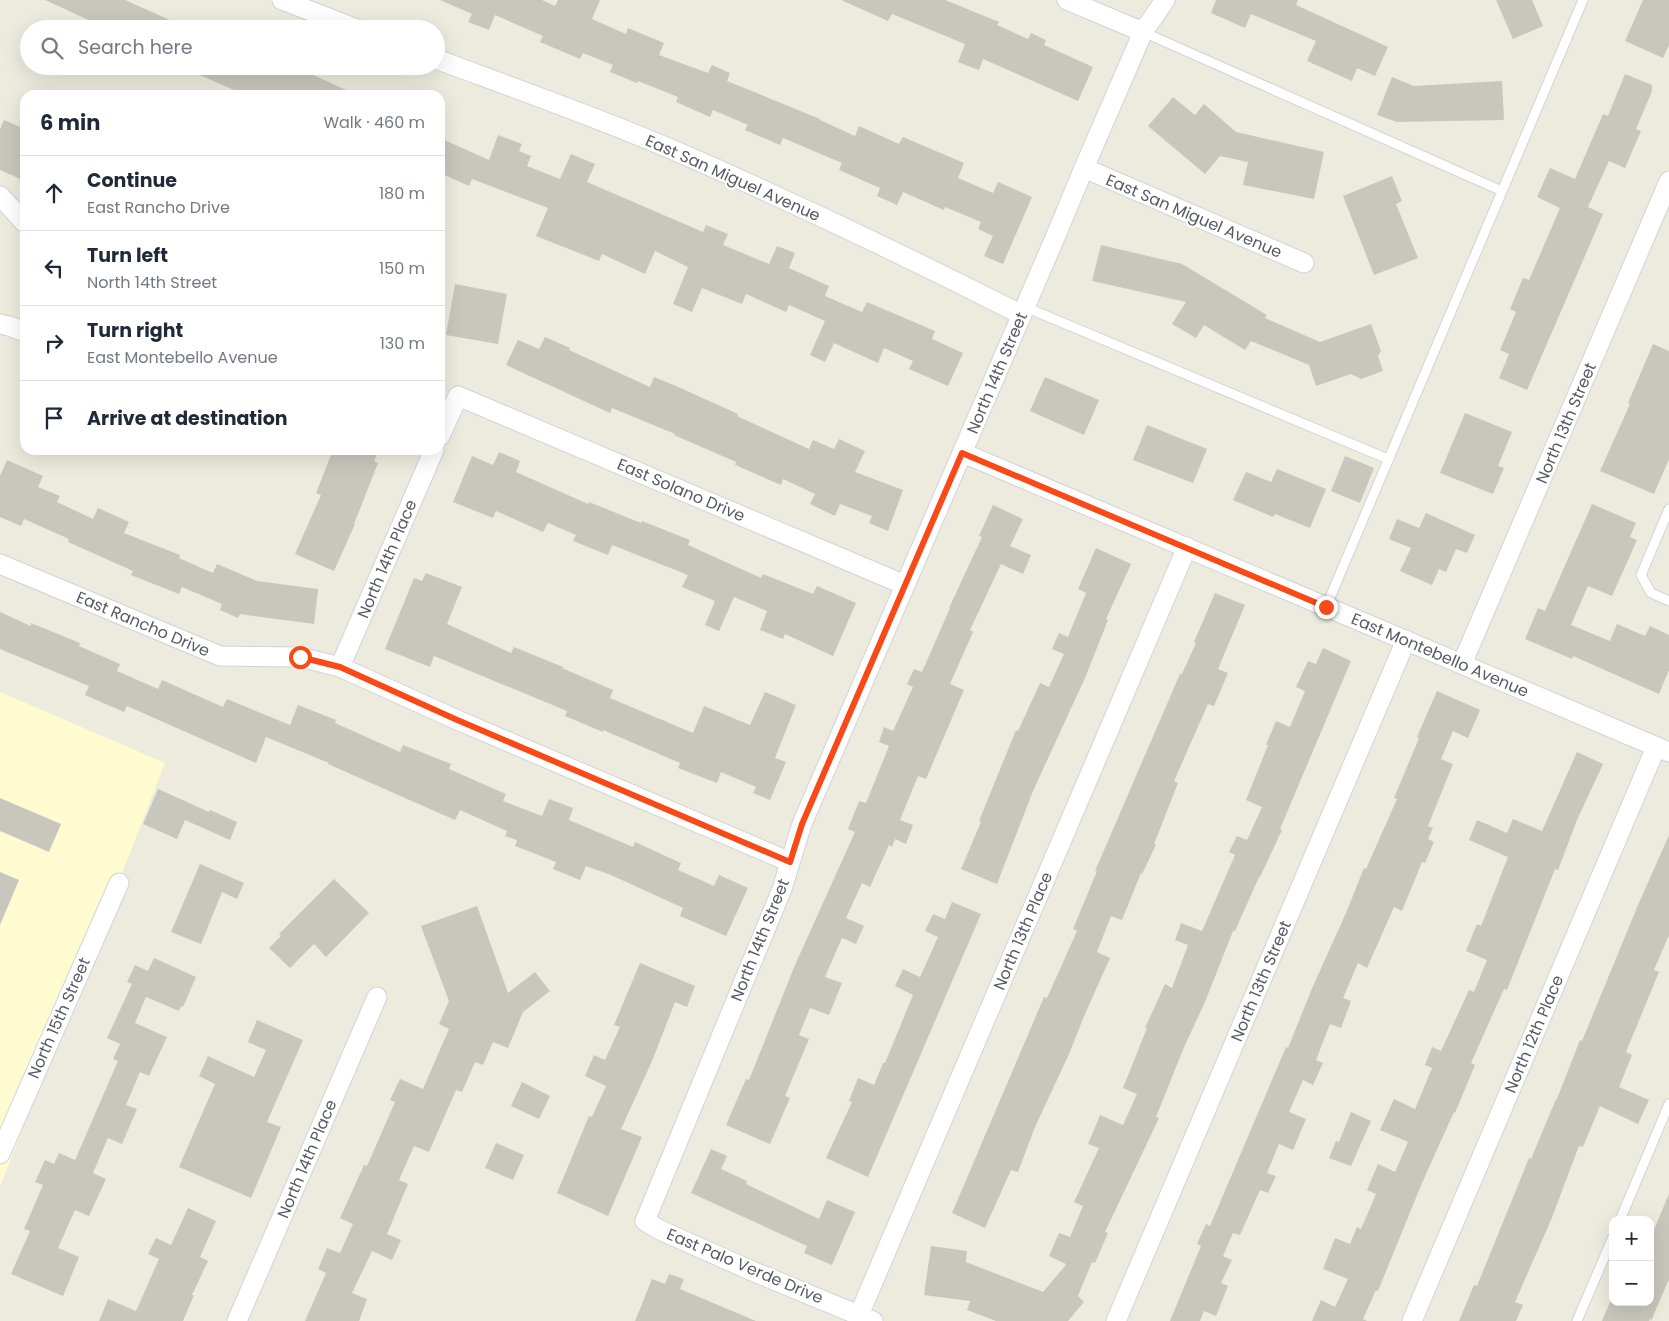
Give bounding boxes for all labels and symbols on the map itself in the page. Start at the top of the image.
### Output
street label: East San Miguel Avenue [642,129,824,227]
street label: East San Miguel Avenue [1102,168,1286,264]
street label: North 14th Street [961,308,1033,437]
street label: North 13th Street [1530,359,1602,487]
street label: East Solano Drive [614,453,748,527]
street label: North 14th Place [352,496,422,622]
street label: East Rancho Drive [73,586,213,663]
route end [1315,596,1338,619]
street label: East Montebello Avenue [1348,607,1532,703]
route start [289,646,312,669]
street label: North 13th Place [988,868,1058,994]
street label: North 14th Street [725,875,795,1005]
street label: North 13th Street [1225,917,1297,1045]
street label: North 15th Street [22,954,96,1082]
street label: North 12th Place [1499,971,1569,1097]
street label: North 14th Place [272,1096,342,1222]
street label: East Palo Verde Drive [663,1223,827,1309]

